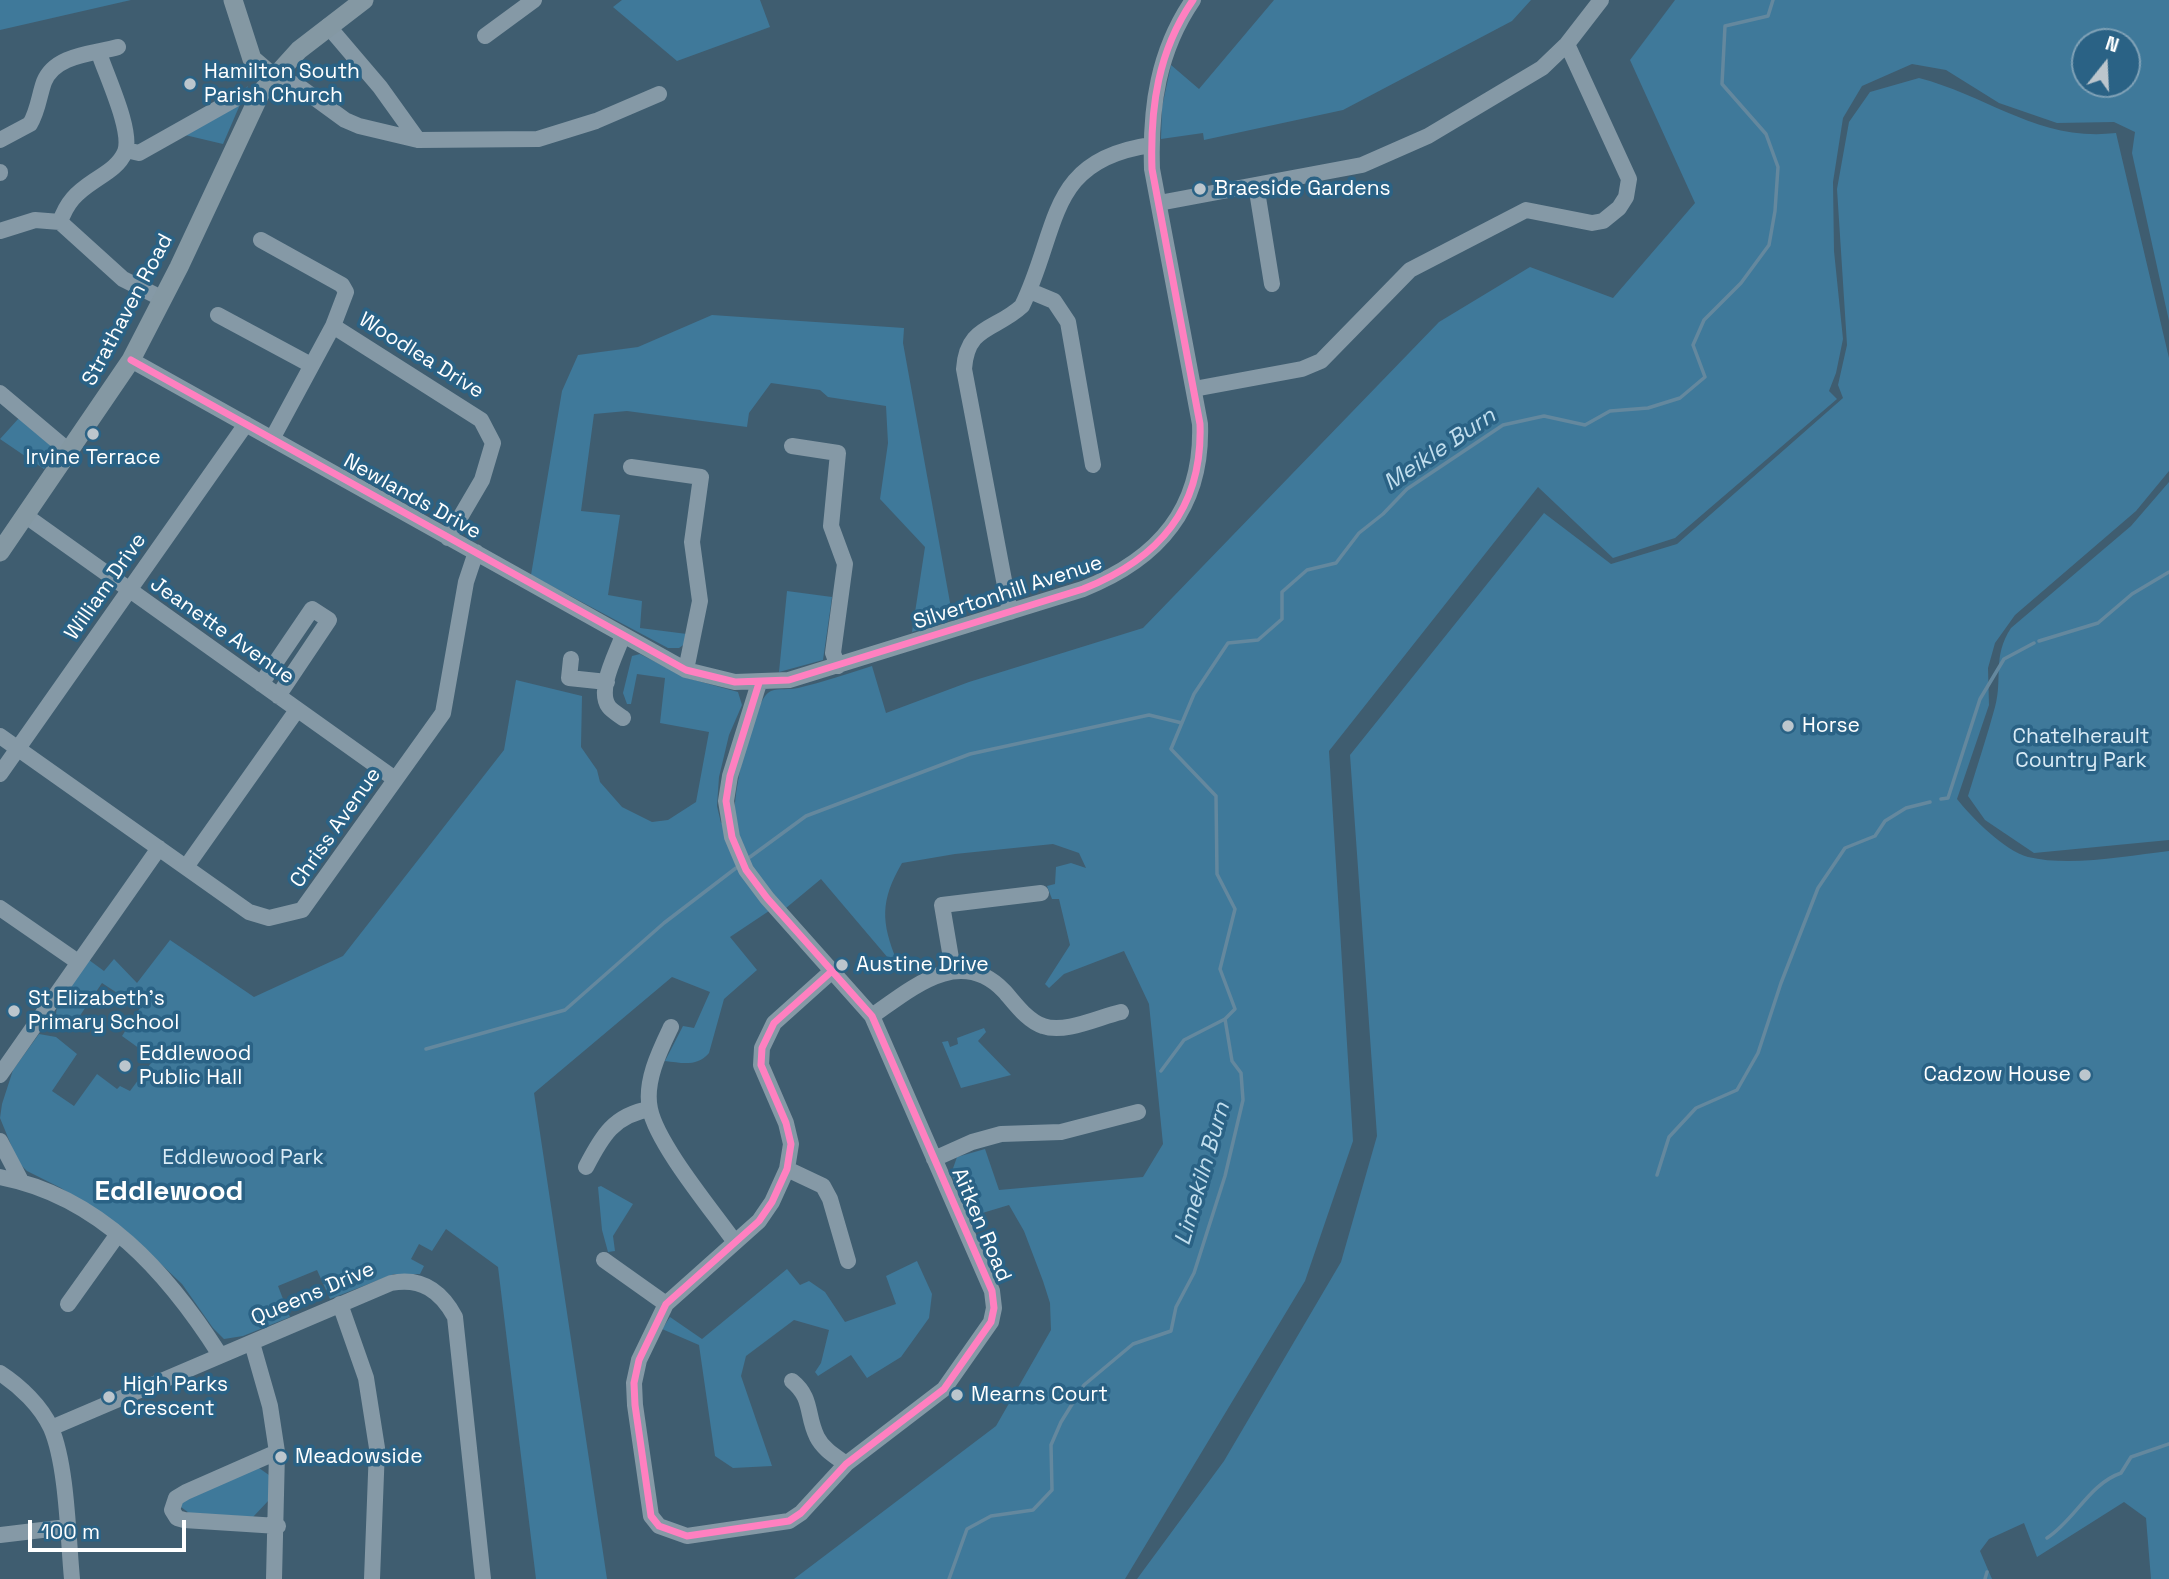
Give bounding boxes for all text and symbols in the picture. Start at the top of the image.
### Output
north arrow [2071,28,2141,98]
text: N [2102,31,2122,58]
place label: Hamilton South Parish Church [204,59,360,109]
marker: Hamilton South Parish Church [182,76,198,92]
place label: Braeside Gardens [1214,176,1391,202]
marker: Braeside Gardens [1192,181,1208,197]
street label: Strathaven Road [77,230,179,390]
street label: Woodlea Drive [354,307,488,405]
water label: Meikle Burn [1379,403,1501,497]
marker: Irvine Terrace [85,426,101,442]
place label: Irvine Terrace [25,445,161,471]
street label: Newlands Drive [339,449,485,545]
street label: William Drive [60,529,152,645]
street label: Silvertonhill Avenue [910,551,1106,635]
street label: Jeanette Avenue [145,572,299,690]
place label: Horse [1802,713,1860,739]
marker: Horse [1780,718,1796,734]
park label: Chatelherault Country Park [2013,724,2149,774]
street label: Chriss Avenue [285,763,387,893]
place label: Austine Drive [856,952,989,978]
marker: Austine Drive [834,957,850,973]
place label: St Elizabeth's Primary School [28,986,179,1036]
marker: St Elizabeth's Primary School [6,1003,22,1019]
place label: Eddlewood Public Hall [139,1041,251,1091]
marker: Eddlewood Public Hall [117,1058,133,1074]
place label: Cadzow House [1924,1062,2071,1088]
marker: Cadzow House [2077,1067,2093,1083]
water label: Limekiln Burn [1169,1099,1237,1249]
park label: Eddlewood Park [162,1145,324,1171]
street label: Aitken Road [946,1164,1016,1286]
district label: Eddlewood [95,1175,243,1209]
street label: Queens Drive [248,1257,378,1331]
place label: High Parks Crescent [123,1372,228,1422]
place label: Mearns Court [971,1382,1108,1408]
marker: Mearns Court [949,1387,965,1403]
marker: High Parks Crescent [101,1389,117,1405]
place label: Meadowside [295,1444,423,1470]
marker: Meadowside [273,1449,289,1465]
scale bar [32,1506,189,1550]
text: 100 m [41,1518,100,1545]

